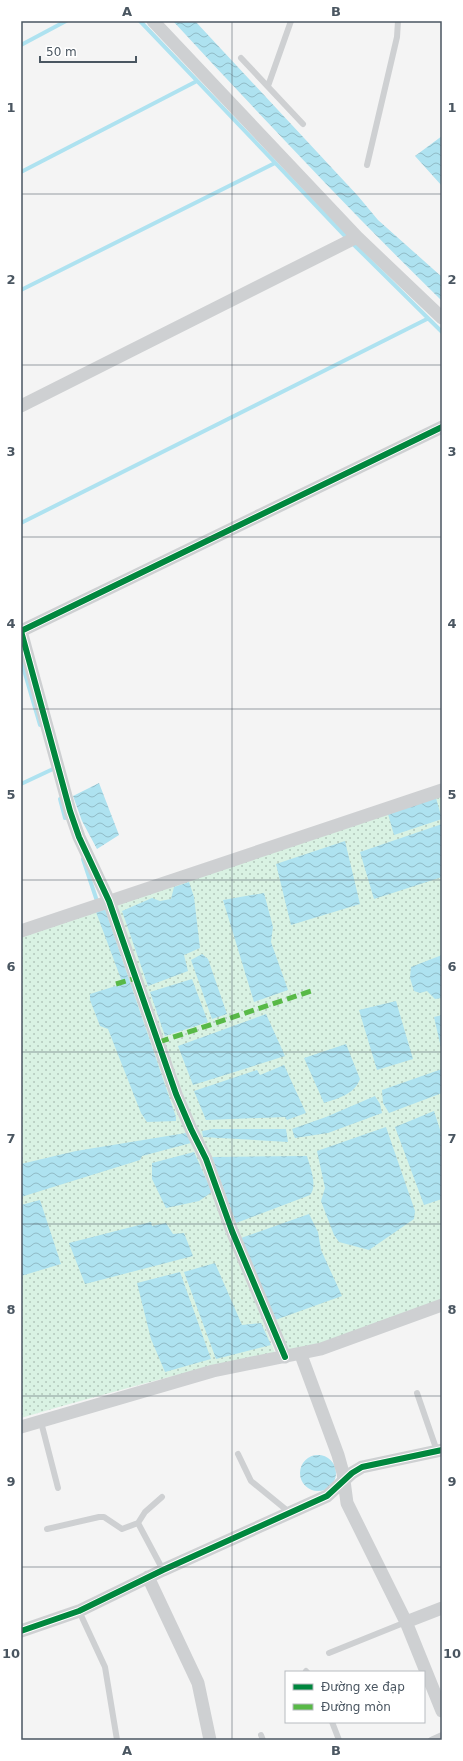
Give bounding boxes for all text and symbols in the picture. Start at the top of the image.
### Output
text: A [122,4,132,19]
text: B [331,4,341,19]
scale bar [40,38,136,64]
text: 50 m [46,45,77,59]
text: 1 [6,100,16,115]
text: 1 [447,100,457,115]
text: 2 [6,272,16,287]
text: 2 [447,272,457,287]
text: 3 [6,444,16,459]
text: 3 [447,444,457,459]
text: 4 [6,616,16,631]
text: 4 [447,616,457,631]
text: 5 [6,787,16,802]
text: 5 [447,787,457,802]
text: 6 [6,959,16,974]
text: 6 [447,959,457,974]
text: 7 [6,1131,16,1146]
text: 7 [447,1131,457,1146]
text: 8 [6,1302,16,1317]
text: 8 [447,1302,457,1317]
text: 9 [6,1474,16,1489]
text: 9 [447,1474,457,1489]
text: 10 [2,1646,20,1661]
text: 10 [443,1646,461,1661]
legend [285,1671,425,1723]
text: Đường xe đạp [321,1680,405,1694]
text: Đường mòn [321,1700,391,1714]
text: A [122,1743,132,1758]
text: B [331,1743,341,1758]

